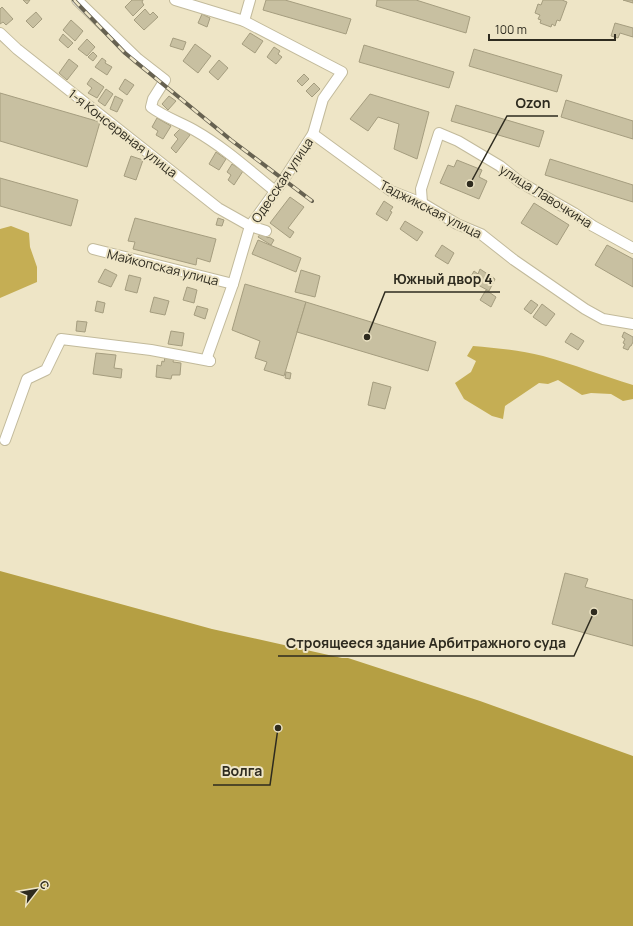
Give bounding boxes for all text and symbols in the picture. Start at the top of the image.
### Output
scale bar [489,16,615,42]
text: 100 m [495,21,527,38]
street label: 1-я Консервная улица [65,85,181,181]
callout: Ozon [507,90,558,116]
text: Ozon [516,93,550,112]
street label: Одесская улица [247,134,317,226]
street label: улица Лавочкина [496,160,596,232]
street label: Таджикская улица [377,176,485,242]
street label: Майкопская улица [105,244,221,290]
callout: Южный двор 4 [385,266,500,292]
text: Южный двор 4 [393,269,493,288]
callout: Строящееся здание Арбитражного суда [278,630,574,656]
text: Строящееся здание Арбитражного суда [286,633,566,652]
callout: Волга [213,759,270,785]
text: Волга [222,761,262,780]
north arrow [16,870,56,910]
text: С [36,877,54,892]

